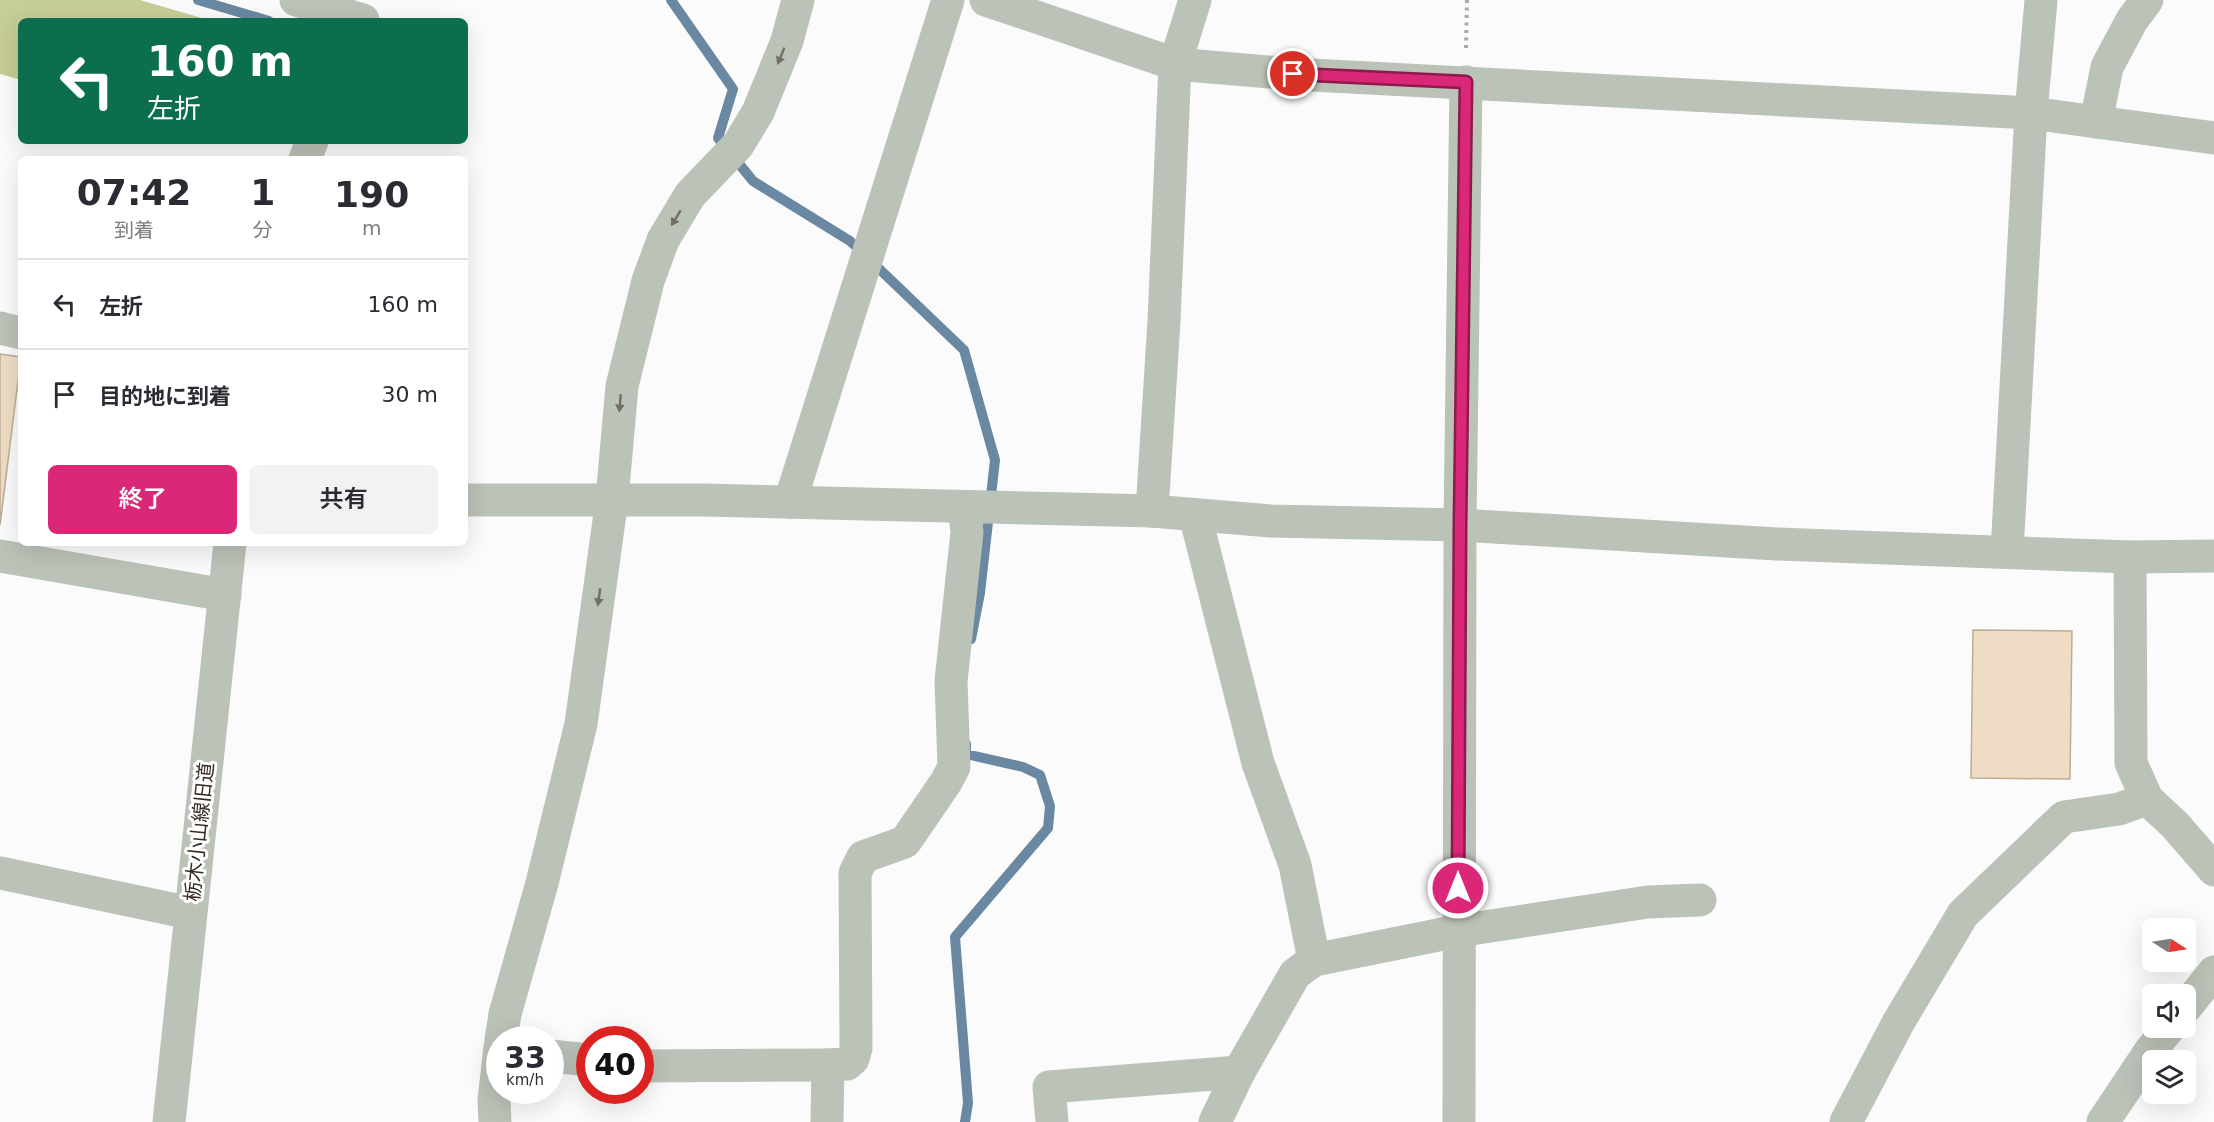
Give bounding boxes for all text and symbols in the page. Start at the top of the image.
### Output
text: 160 m [147,37,293,86]
icon: left [48,42,126,120]
one-way arrow [776,47,785,65]
pin [1267,48,1318,99]
icon: arrive [1276,57,1309,90]
text: 左折 [147,93,201,124]
text: 07:42 [77,172,191,213]
text: 1 [250,172,275,213]
text: 190 [334,174,409,215]
one-way arrow [671,210,682,226]
text: m [362,216,381,240]
text: 到着 [114,218,154,242]
text: 分 [253,218,273,242]
icon: left [48,288,81,321]
text: 160 m [368,292,438,317]
text: 左折 [99,294,143,319]
icon: arrive [48,378,81,411]
text: 30 m [382,382,438,407]
text: 目的地に到着 [99,384,231,409]
one-way arrow [616,394,625,413]
button: 終了 [48,465,237,534]
button: 共有 [249,465,438,534]
one-way arrow [594,588,603,607]
street label: 栃木小山線旧道 [180,761,218,903]
position arrow [1426,856,1490,920]
north arrow [2142,918,2196,972]
map controls [2142,918,2196,1104]
button: sound [2142,984,2196,1038]
speed limit sign: 40 [576,1026,654,1104]
text: 33 [504,1040,546,1075]
button: layers [2142,1050,2196,1104]
text: km/h [506,1071,544,1089]

